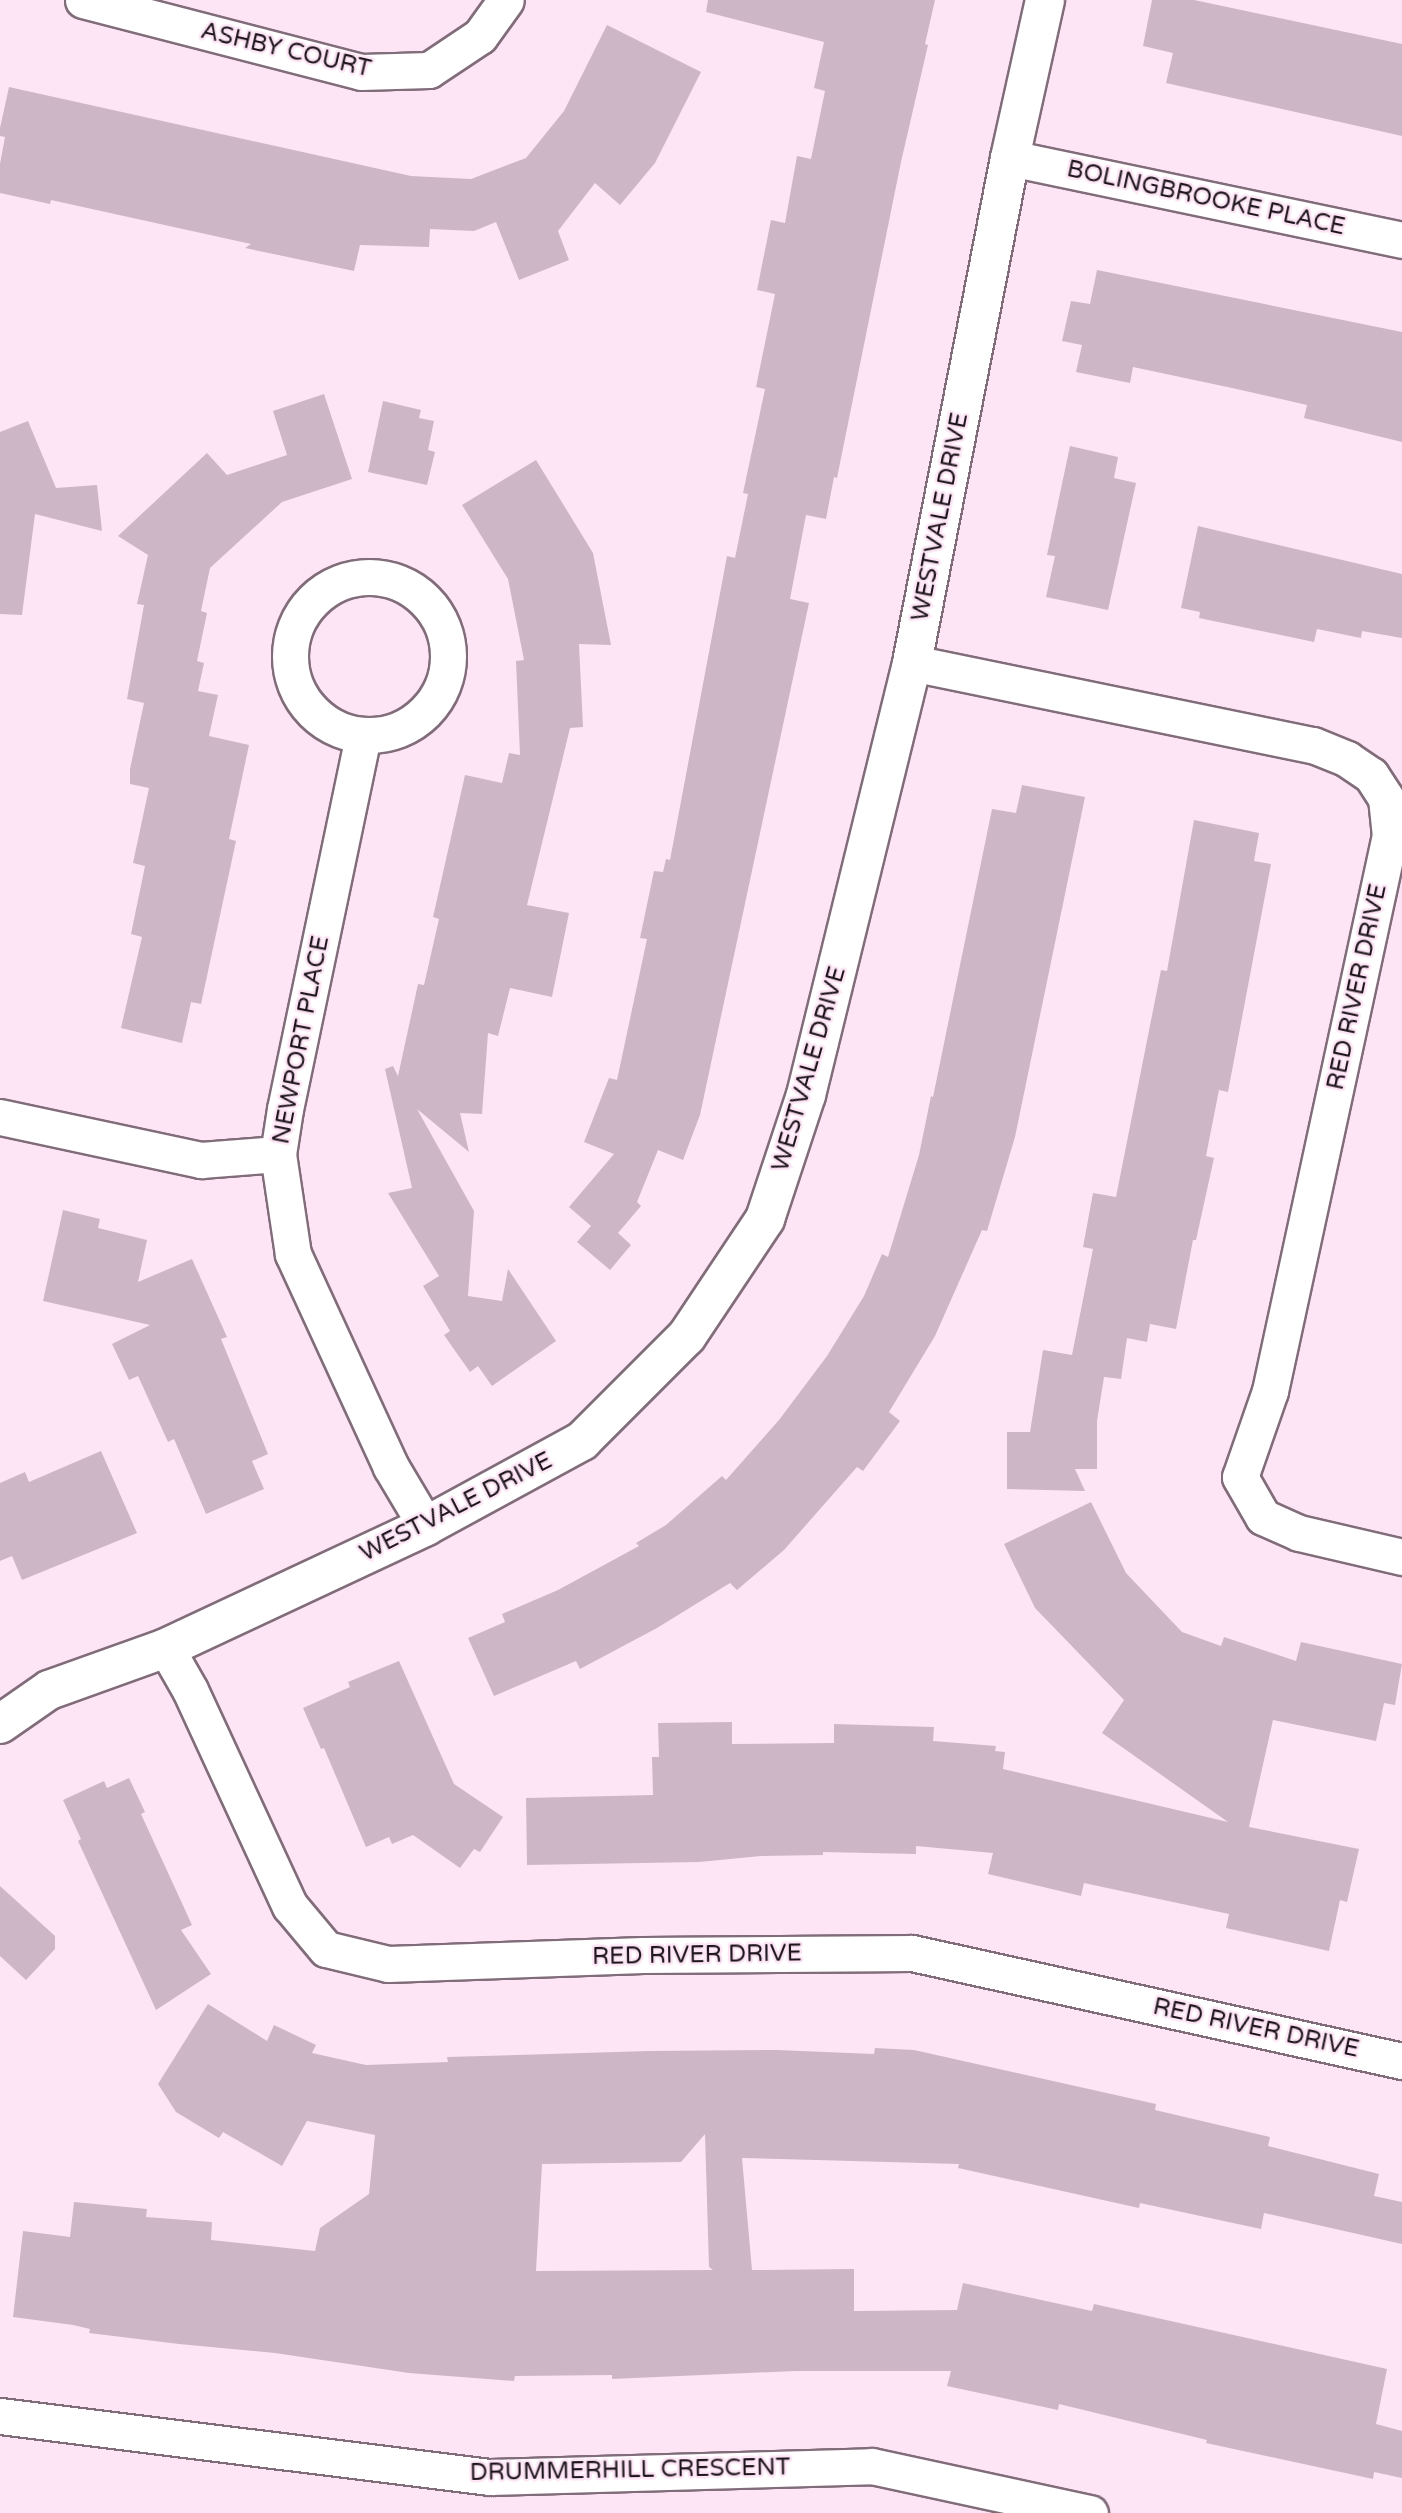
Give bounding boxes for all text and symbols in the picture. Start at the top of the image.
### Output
street label: ASHBY COURT [198,16,374,84]
street label: BOLINGBROOKE PLACE [1064,154,1348,242]
street label: WESTVALE DRIVE [906,410,974,624]
street label: RED RIVER DRIVE [1321,881,1393,1093]
street label: NEWPORT PLACE [267,933,335,1147]
street label: WESTVALE DRIVE [766,963,852,1175]
street label: WESTVALE DRIVE [355,1446,557,1568]
street label: RED RIVER DRIVE [592,1939,802,1971]
street label: RED RIVER DRIVE [1150,1992,1362,2064]
street label: DRUMMERHILL CRESCENT [469,2453,791,2487]

